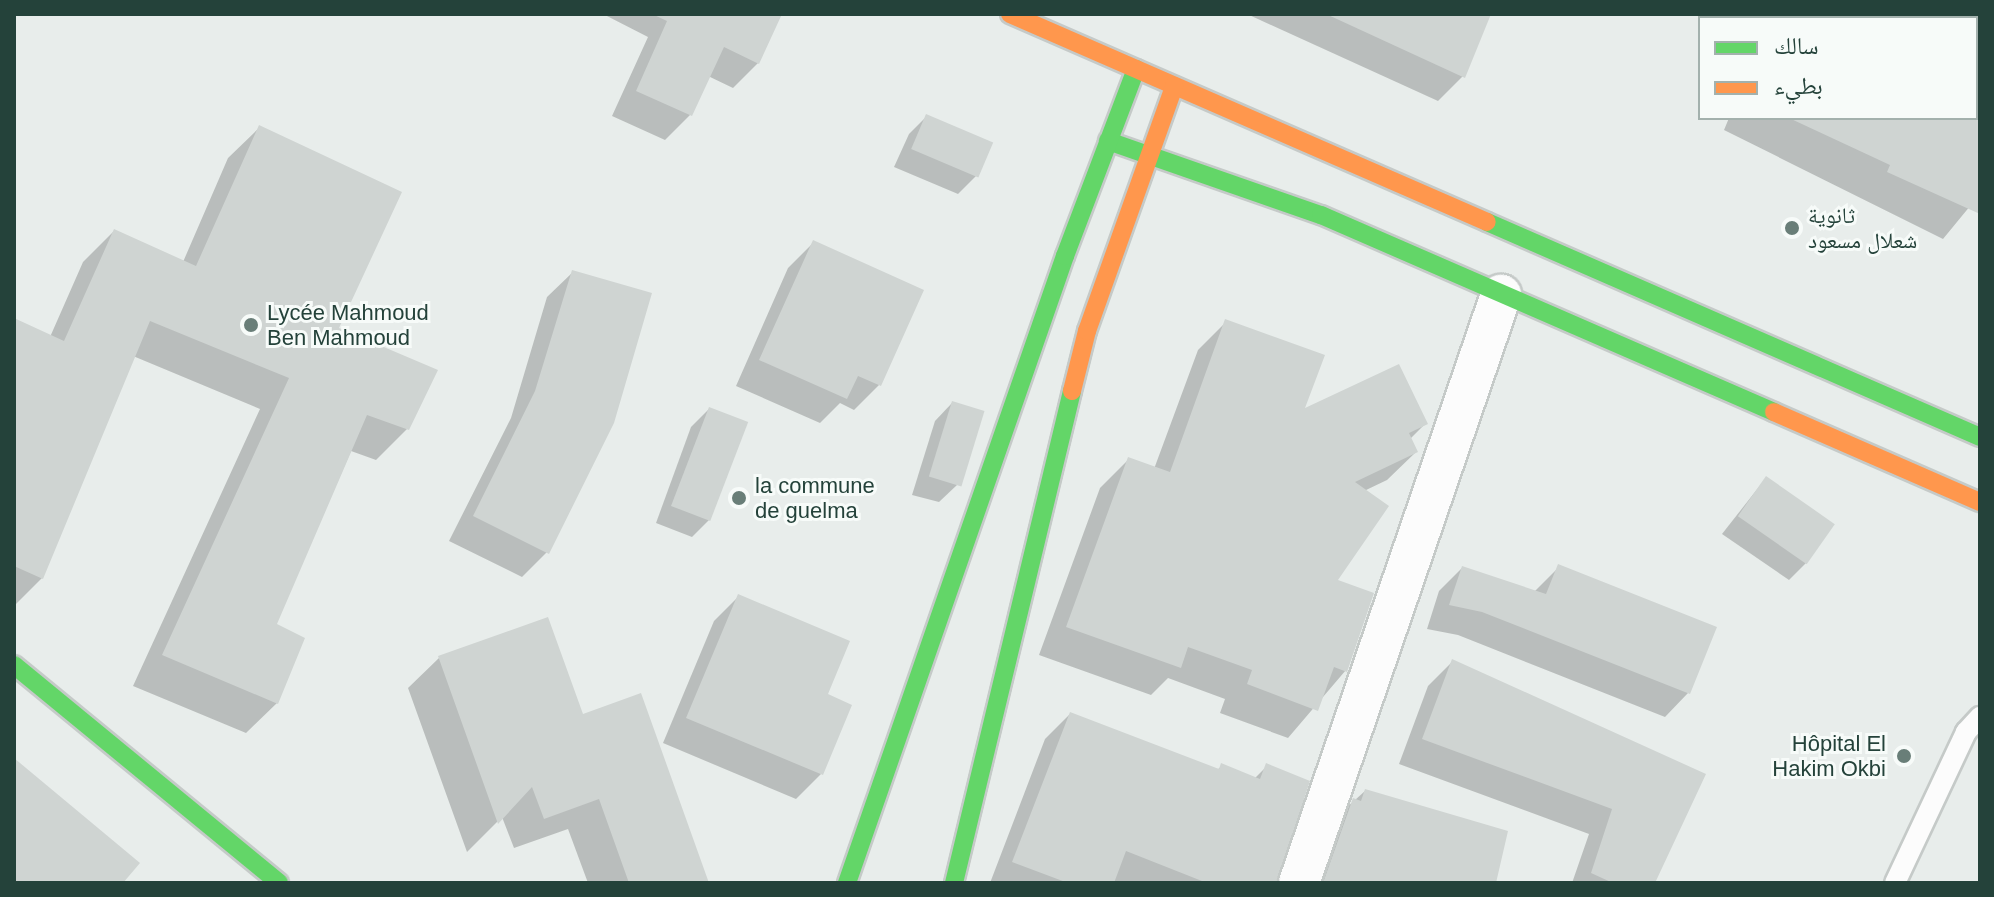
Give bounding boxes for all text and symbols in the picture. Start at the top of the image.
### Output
legend [1698,16,1978,120]
text: سالك [1774,32,1819,59]
text: بطيء [1774,72,1823,99]
place label: ثانوية شعلال مسعود [1808,202,1917,254]
marker: ثانوية شعلال مسعود [1783,219,1801,237]
place label: Lycée Mahmoud Ben Mahmoud [267,299,429,350]
marker: Lycée Mahmoud Ben Mahmoud [242,316,260,334]
place label: la commune de guelma [755,472,875,524]
marker: la commune de guelma [730,489,748,507]
place label: Hôpital El Hakim Okbi [1772,730,1886,782]
marker: Hôpital El Hakim Okbi [1893,745,1915,767]

